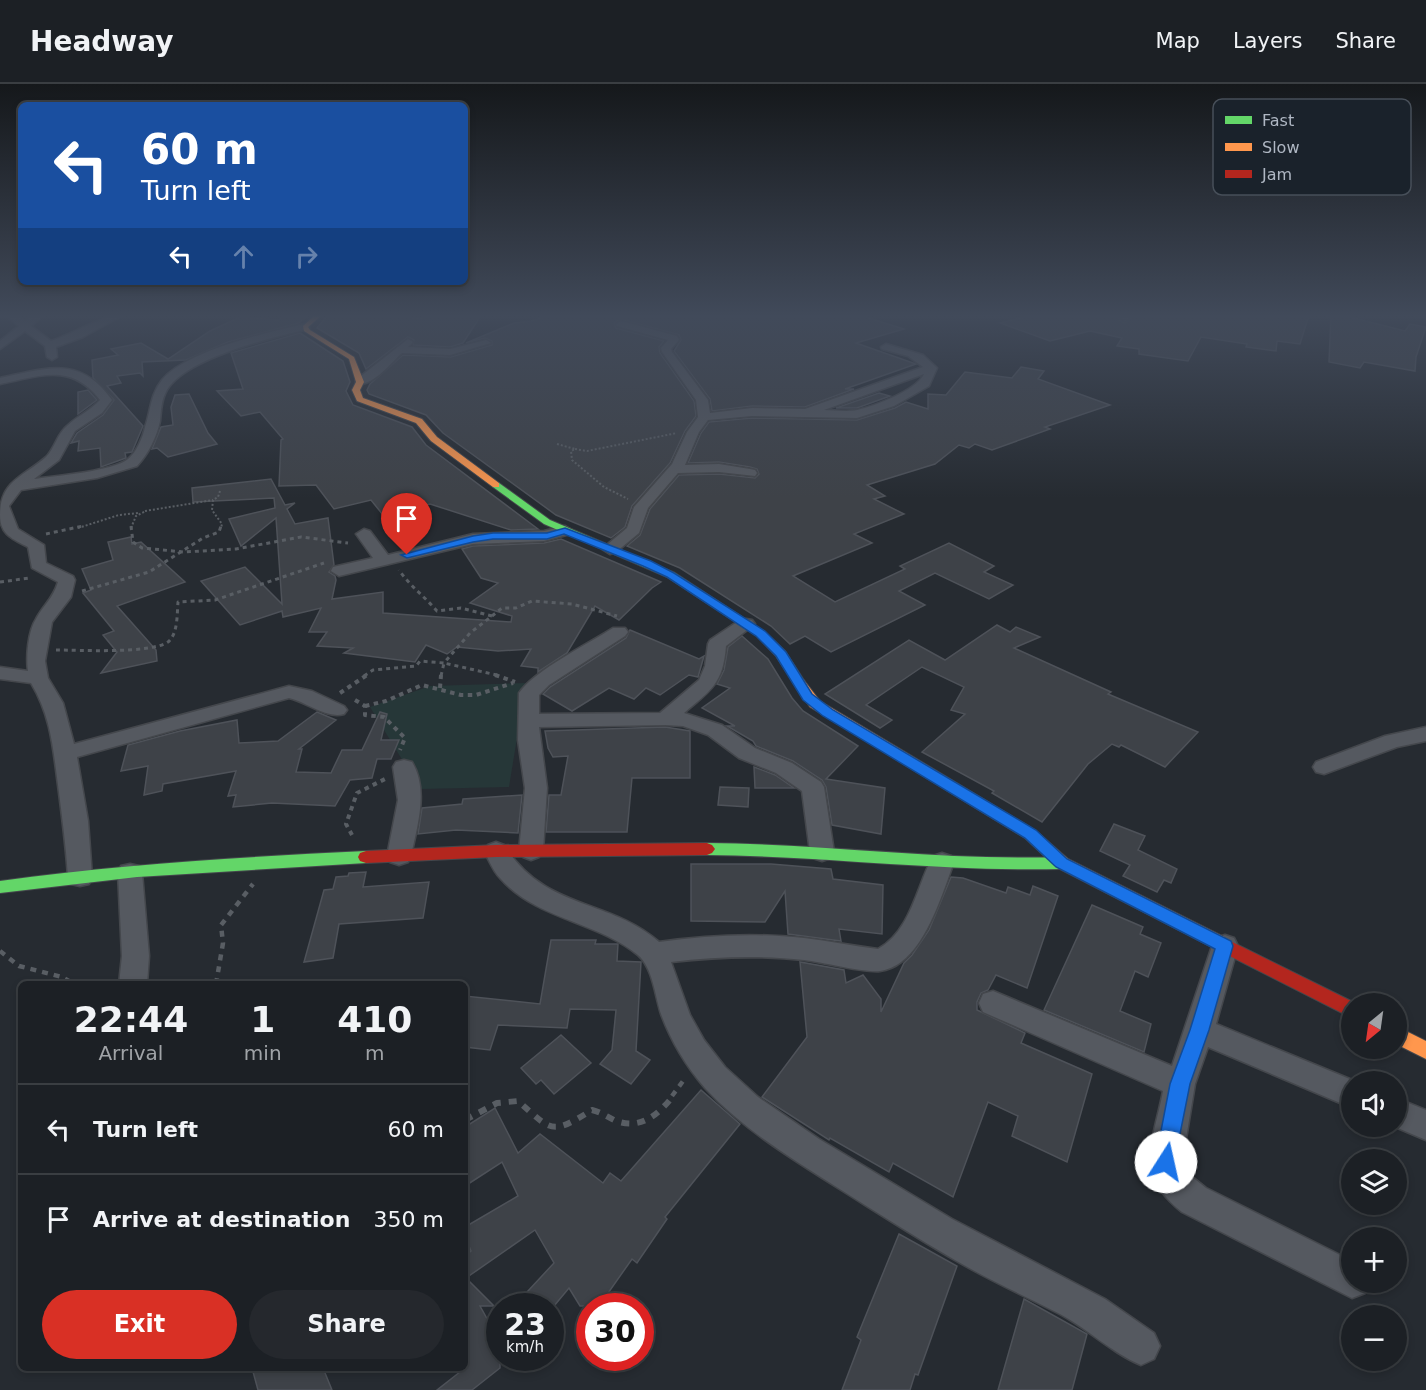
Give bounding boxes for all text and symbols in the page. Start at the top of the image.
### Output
text: Headway [30,25,174,58]
text: Map [1156,29,1200,53]
text: Layers [1233,29,1302,53]
text: Share [1335,29,1396,53]
legend [1213,99,1411,195]
text: Fast [1262,111,1294,130]
text: 60 m [141,125,258,174]
icon: left [42,126,120,204]
text: Slow [1262,138,1299,157]
text: Jam [1261,165,1292,184]
text: Turn left [141,175,251,206]
icon: left [164,240,197,273]
icon: ahead [227,240,260,273]
icon: right [290,240,323,273]
pin [381,493,432,555]
icon: arrive [390,502,423,535]
north arrow [1341,993,1407,1059]
map controls [1341,993,1407,1371]
text: 22:44 [74,999,188,1040]
text: 1 [250,999,275,1040]
text: 410 [337,999,412,1040]
text: Arrival [98,1041,163,1065]
text: min [244,1041,282,1065]
text: m [365,1041,385,1065]
button: sound [1341,1071,1407,1137]
icon: left [42,1113,75,1146]
text: Turn left [93,1117,198,1142]
text: 60 m [388,1117,444,1142]
position arrow [1134,1130,1198,1194]
button: layers [1341,1149,1407,1215]
icon: arrive [42,1203,75,1236]
text: Arrive at destination [93,1207,350,1232]
text: 350 m [374,1207,444,1232]
button: + [1341,1227,1407,1293]
button: Exit [42,1290,237,1359]
button: Share [249,1290,444,1359]
speed limit sign: 30 [576,1293,654,1371]
button: − [1341,1305,1407,1371]
text: 23 [504,1307,546,1342]
text: km/h [506,1338,544,1356]

